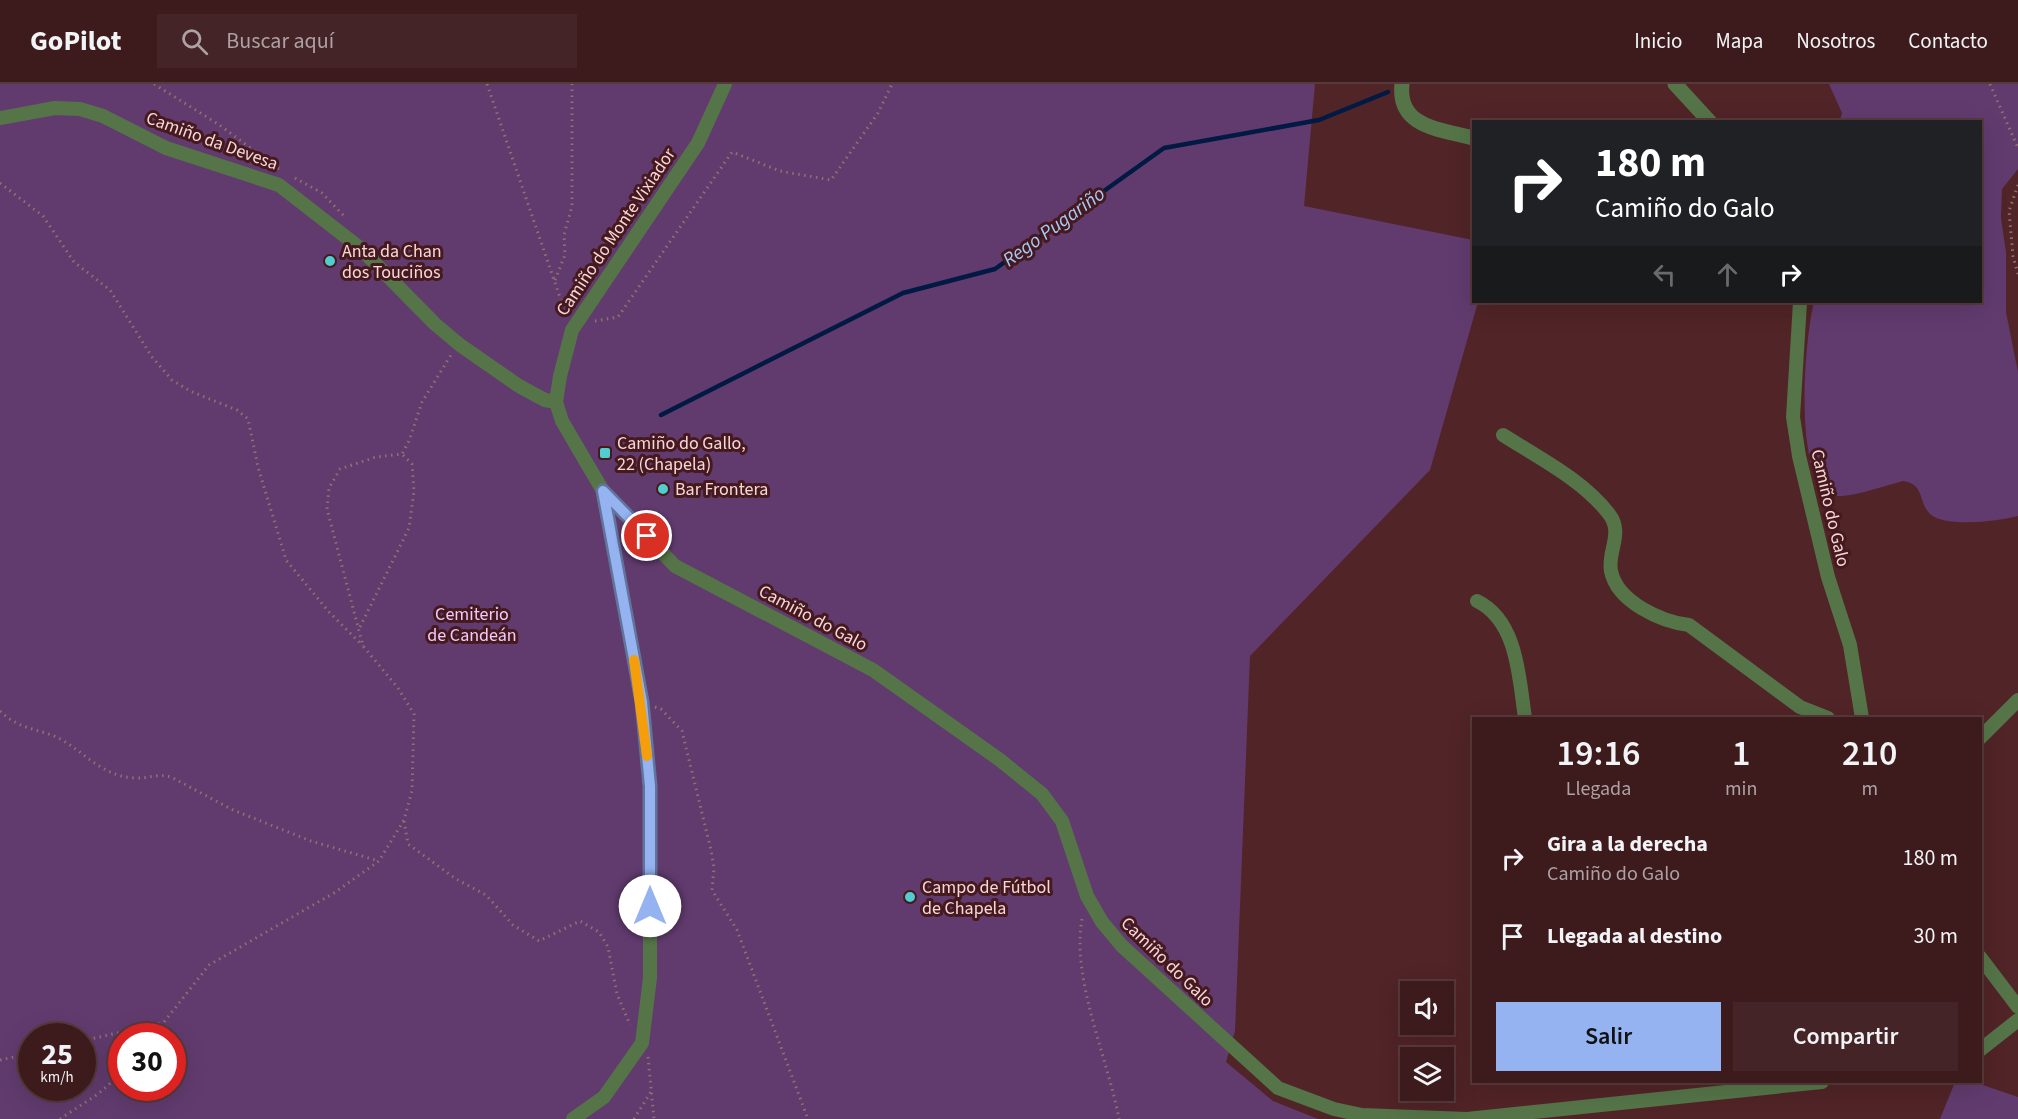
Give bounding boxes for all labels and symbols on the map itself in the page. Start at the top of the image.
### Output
street label: Camiño da Devesa [143,106,281,176]
street label: Camiño do Monte Vixiador [550,143,682,321]
water label: Rego Pugariño [997,180,1111,274]
place label: Anta da Chan dos Touciños [342,239,442,285]
marker: Anta da Chan dos Touciños [323,254,337,268]
place label: Camiño do Gallo, 22 (Chapela) [617,431,746,477]
marker: Camiño do Gallo, 22 (Chapela) [598,446,612,460]
street label: Camiño do Galo [1804,447,1856,569]
place label: Bar Frontera [675,477,768,502]
marker: Bar Frontera [656,482,670,496]
pin [621,510,672,561]
street label: Camiño do Galo [754,579,872,657]
park label: Cemiterio de Candeán [427,602,517,648]
position arrow [618,874,682,938]
place label: Campo de Fútbol de Chapela [922,875,1051,921]
marker: Campo de Fútbol de Chapela [903,890,917,904]
street label: Camiño do Galo [1115,911,1219,1013]
speed limit sign: 30 [108,1023,186,1101]

